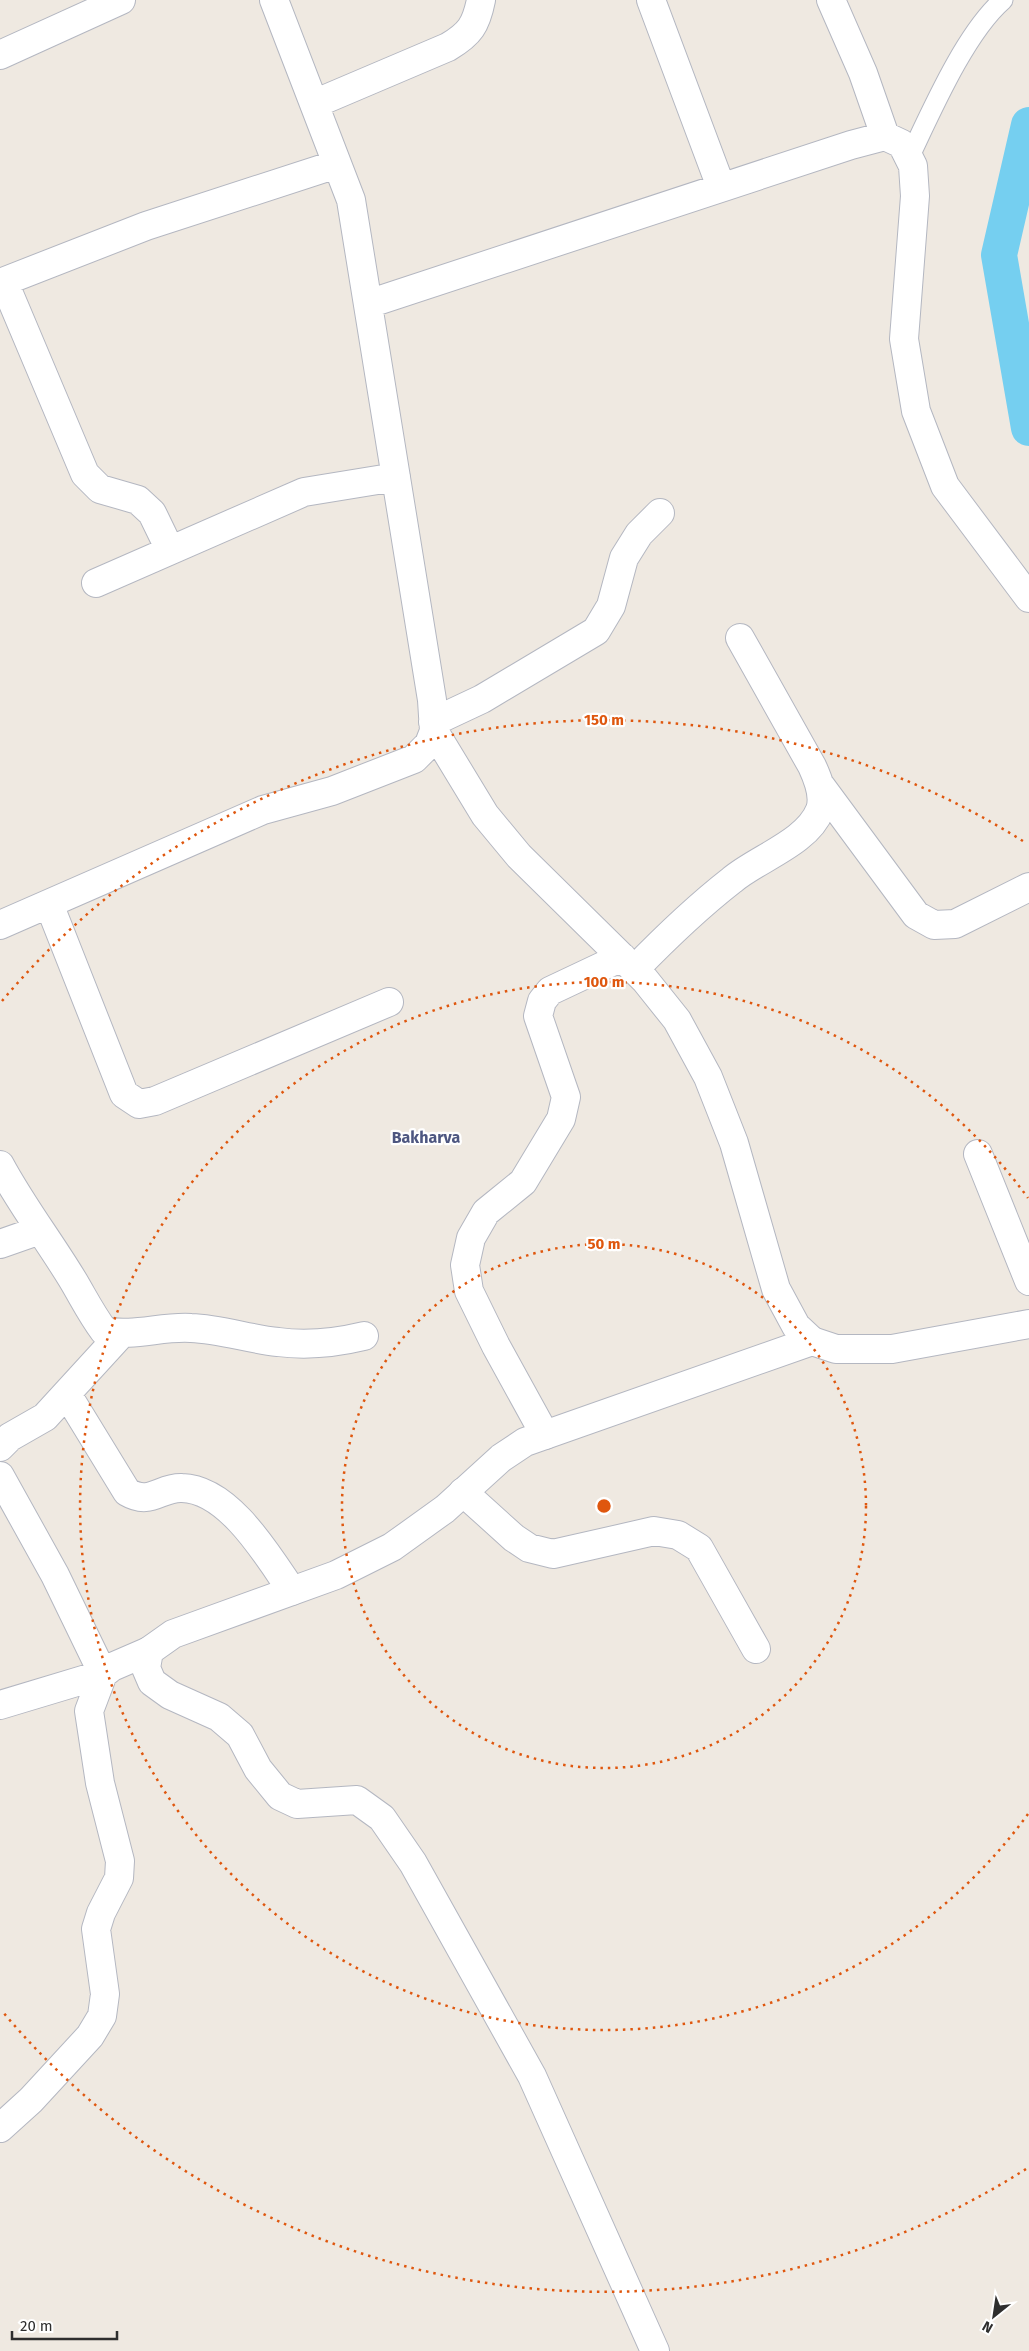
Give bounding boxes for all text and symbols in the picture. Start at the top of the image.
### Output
text: 150 m [584,711,624,729]
text: 100 m [584,973,624,991]
district label: Bakharva [392,1128,460,1147]
text: 50 m [587,1235,621,1253]
centre of rings [595,1497,613,1515]
north arrow [969,2291,1019,2341]
scale bar [12,2308,118,2340]
text: 20 m [20,2317,53,2335]
text: N [979,2317,996,2337]

